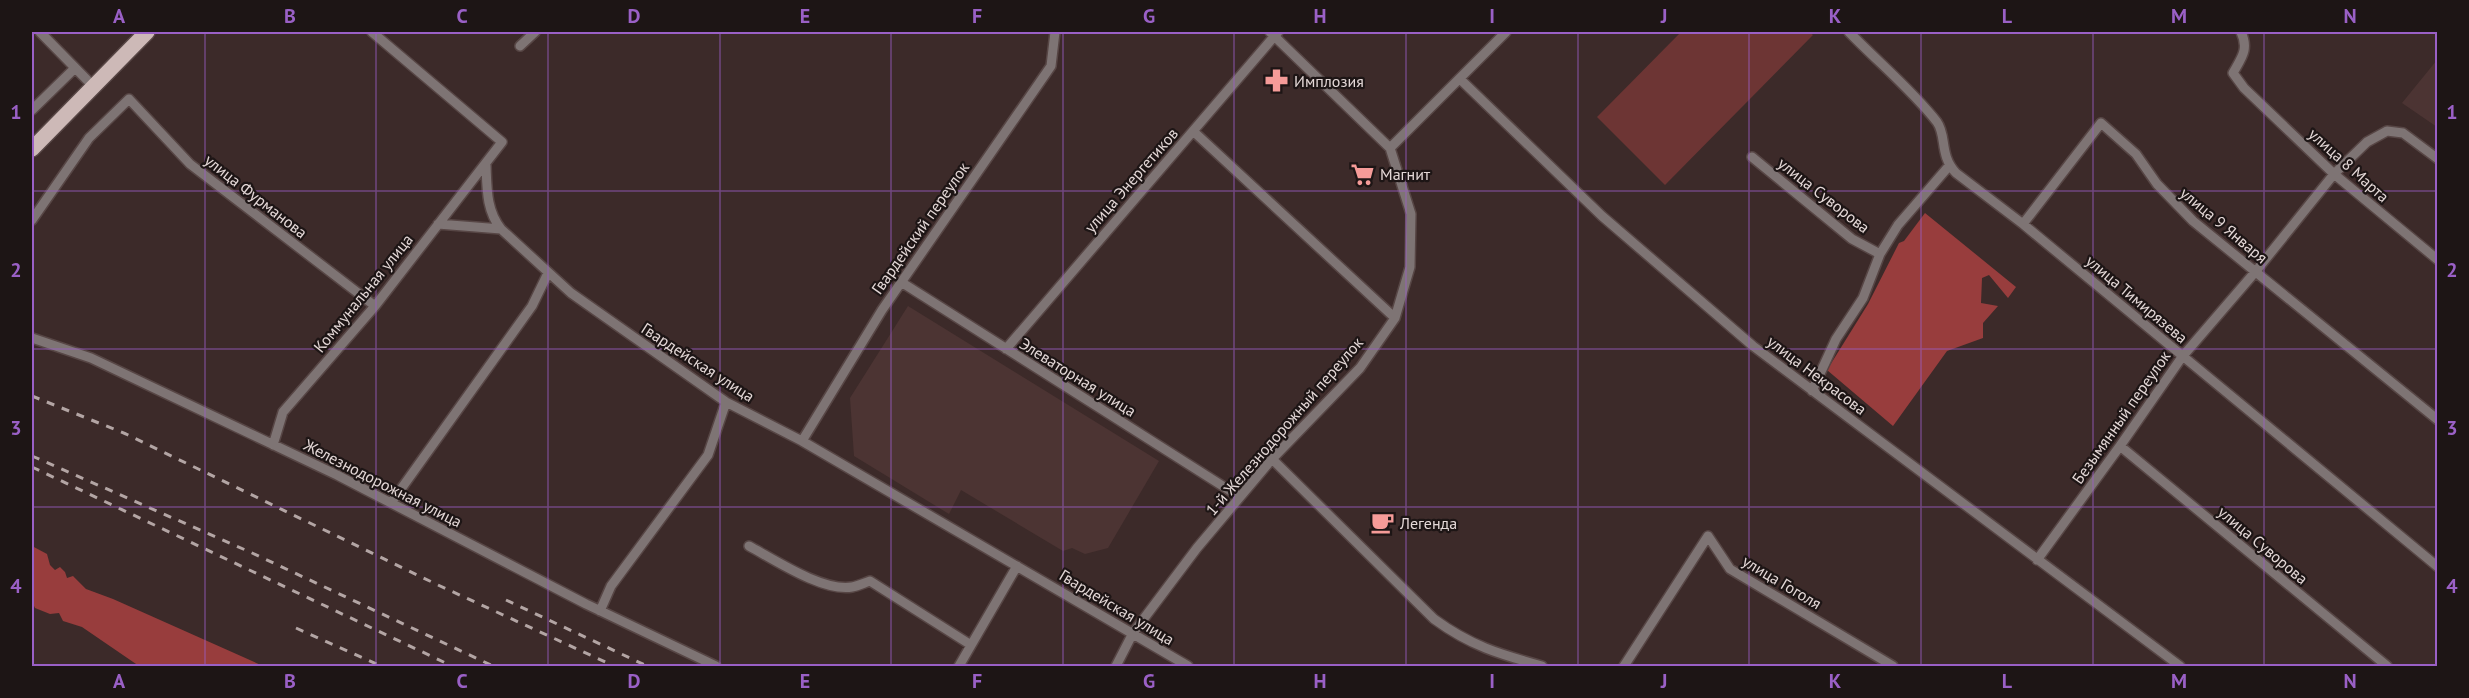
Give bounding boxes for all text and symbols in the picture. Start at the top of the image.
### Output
text: A [113,3,126,29]
text: B [284,3,296,29]
text: C [456,3,468,29]
text: D [628,3,641,29]
text: E [800,3,810,29]
text: F [972,3,982,29]
text: G [1143,3,1155,29]
text: H [1313,3,1327,29]
text: I [1489,3,1495,29]
text: J [1660,3,1667,29]
text: K [1829,3,1842,29]
text: L [2002,3,2013,29]
text: M [2171,3,2187,29]
text: N [2343,3,2357,29]
pharmacy icon: Имплозия [1263,68,1289,94]
place label: Имплозия [1294,71,1364,91]
text: 1 [10,99,22,125]
text: 1 [2446,99,2458,125]
street label: улица Энергетиков [1080,123,1182,237]
street label: улица 8 Марта [2305,124,2393,206]
street label: улица Фурманова [201,150,311,242]
street label: улица Суворова [1774,153,1874,237]
street label: Гвардейский переулок [867,158,973,298]
supermarket icon: Магнит [1349,161,1375,187]
place label: Магнит [1380,164,1431,184]
street label: улица 9 Января [2176,183,2272,267]
street label: Коммунальная улица [309,230,417,356]
street label: улица Тимирязева [2082,251,2192,347]
text: 2 [10,257,22,283]
text: 2 [2446,257,2458,283]
street label: Гвардейская улица [638,318,758,406]
street label: улица Некрасова [1763,331,1871,419]
street label: 1-й Железнодорожный переулок [1201,332,1367,519]
street label: Элеваторная улица [1016,333,1140,421]
street label: Безымянный переулок [2067,346,2175,487]
text: 3 [10,415,22,441]
text: 3 [2446,415,2458,441]
street label: Железнодорожная улица [300,434,465,532]
street label: улица Суворова [2214,502,2312,588]
cafe icon: Легенда [1369,510,1395,536]
place label: Легенда [1399,513,1457,533]
street label: улица Гоголя [1739,551,1825,613]
street label: Гвардейская улица [1056,565,1178,649]
text: 4 [10,573,22,599]
text: 4 [2446,573,2458,599]
text: A [113,668,126,694]
text: B [284,668,296,694]
text: C [456,668,468,694]
text: D [628,668,641,694]
text: E [800,668,810,694]
text: F [972,668,982,694]
text: G [1143,668,1155,694]
text: H [1313,668,1327,694]
text: I [1489,668,1495,694]
text: J [1660,668,1667,694]
text: K [1829,668,1842,694]
text: L [2002,668,2013,694]
text: M [2171,668,2187,694]
text: N [2343,668,2357,694]

